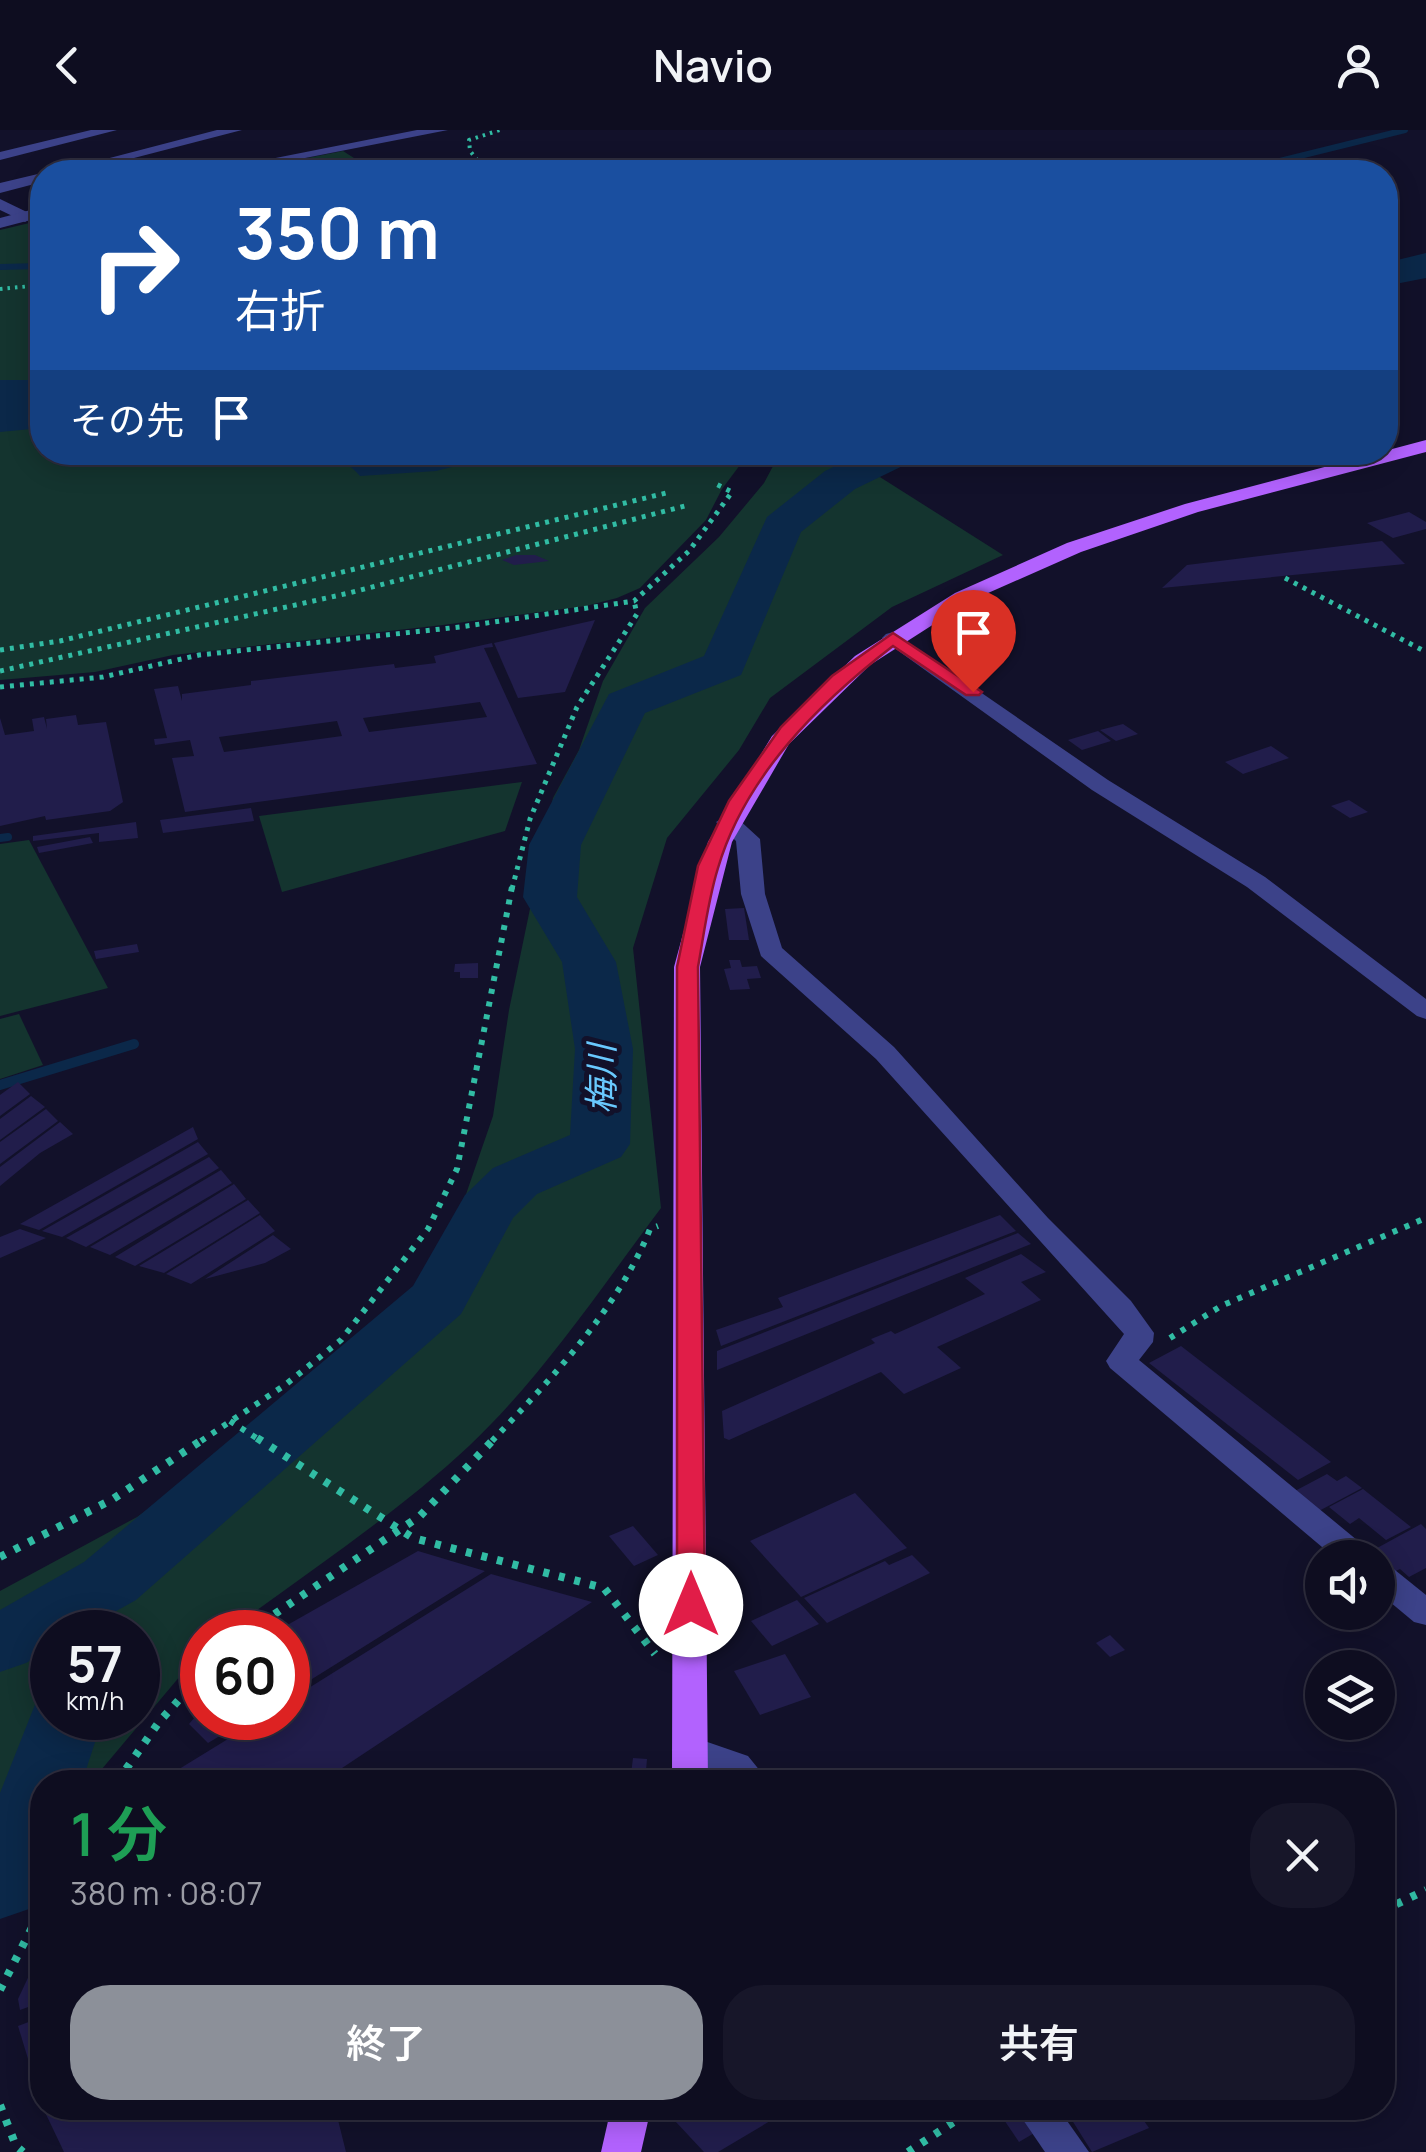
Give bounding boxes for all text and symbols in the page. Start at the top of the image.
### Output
text: Navio [653,34,773,96]
icon: back [40,38,95,93]
icon: person [1331,38,1386,93]
text: 350 m [235,184,440,280]
icon: right [70,200,200,330]
text: 右折 [235,279,325,341]
icon: arrive [204,390,259,445]
text: その先 [70,393,184,445]
pin [931,590,1016,693]
icon: arrive [946,605,1001,660]
water label: 梅川 [577,1040,625,1114]
map controls [1305,1540,1395,1740]
button: sound [1305,1540,1395,1630]
position arrow [639,1553,743,1657]
speed limit sign: 60 [180,1610,310,1740]
text: 57 [67,1629,123,1697]
button: layers [1305,1650,1395,1740]
text: km/h [66,1683,124,1718]
text: 1 分 [70,1792,167,1874]
button: close [1250,1803,1355,1908]
text: 380 m · 08:07 [70,1871,263,1915]
button: 終了 [70,1985,703,2100]
button: 共有 [723,1985,1355,2100]

